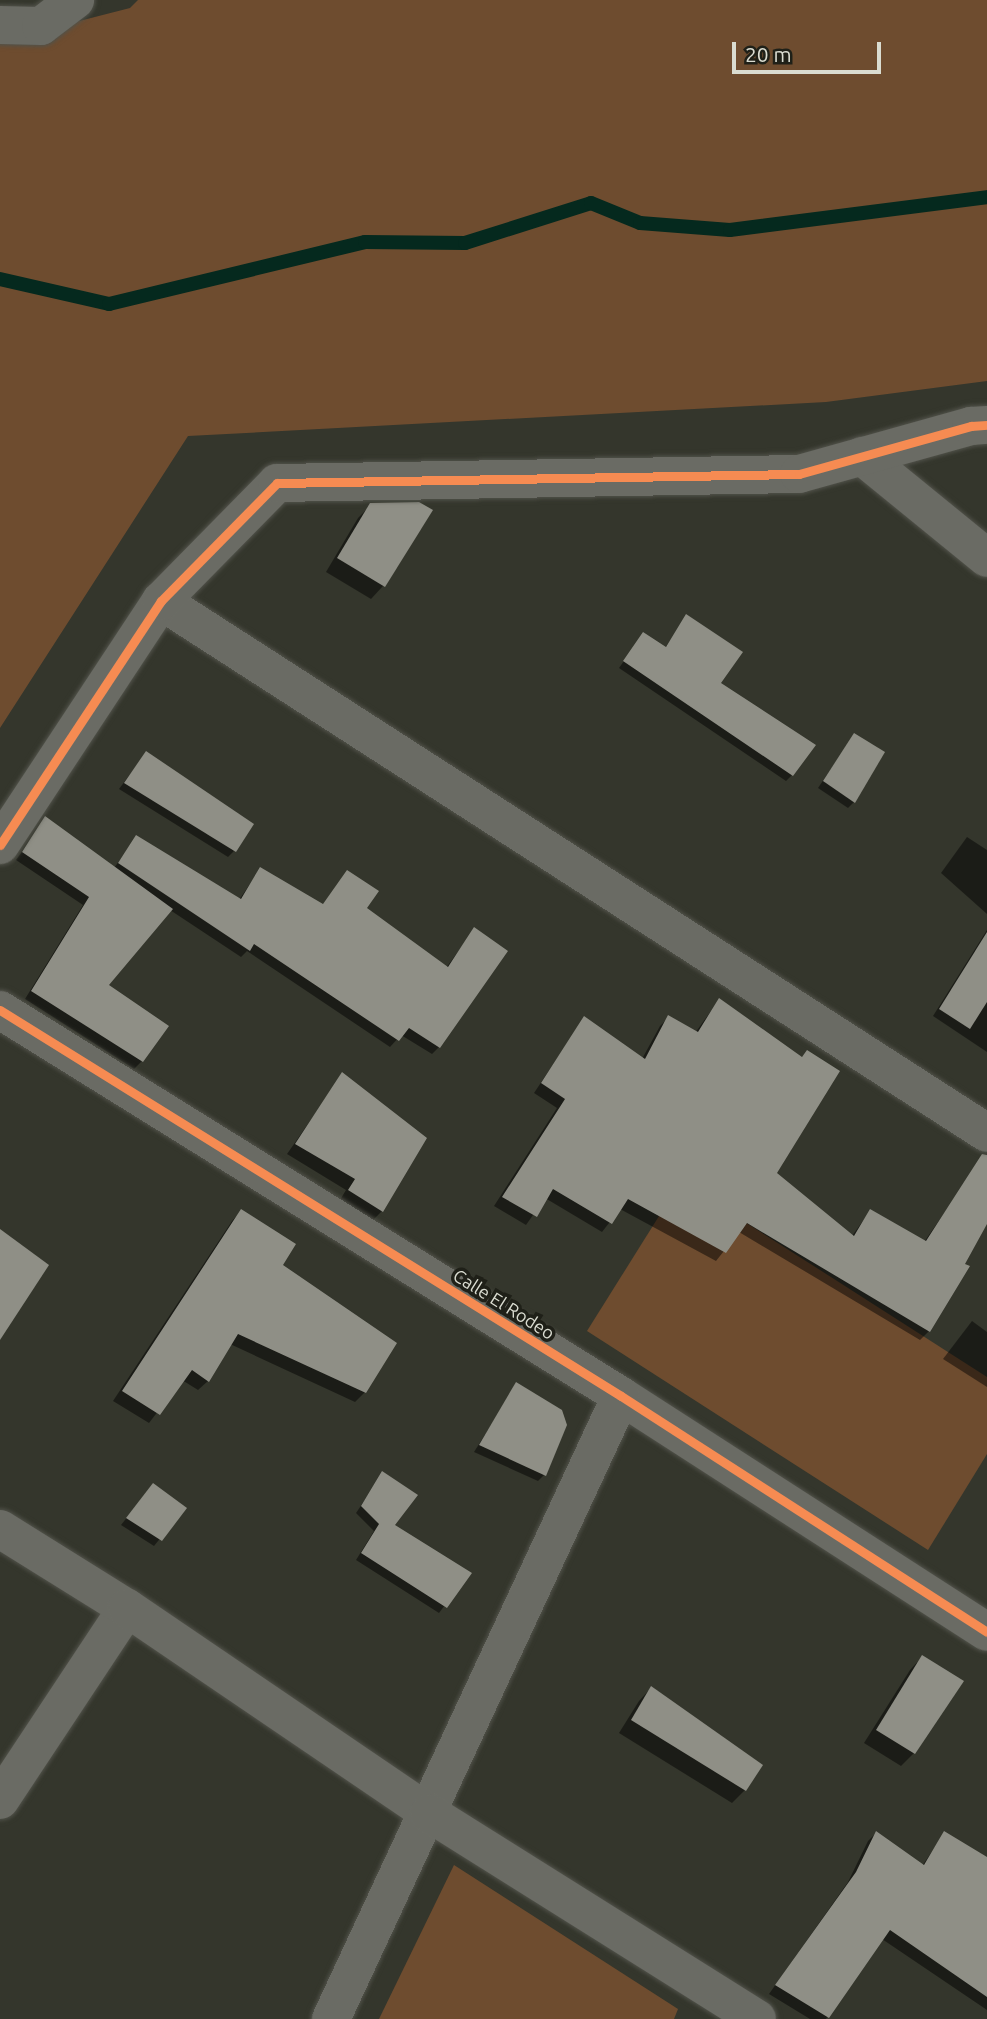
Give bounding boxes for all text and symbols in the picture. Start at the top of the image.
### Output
scale bar [735,28,884,72]
text: 20 m [745,42,792,66]
street label: Calle El Rodeo [449,1264,559,1344]

